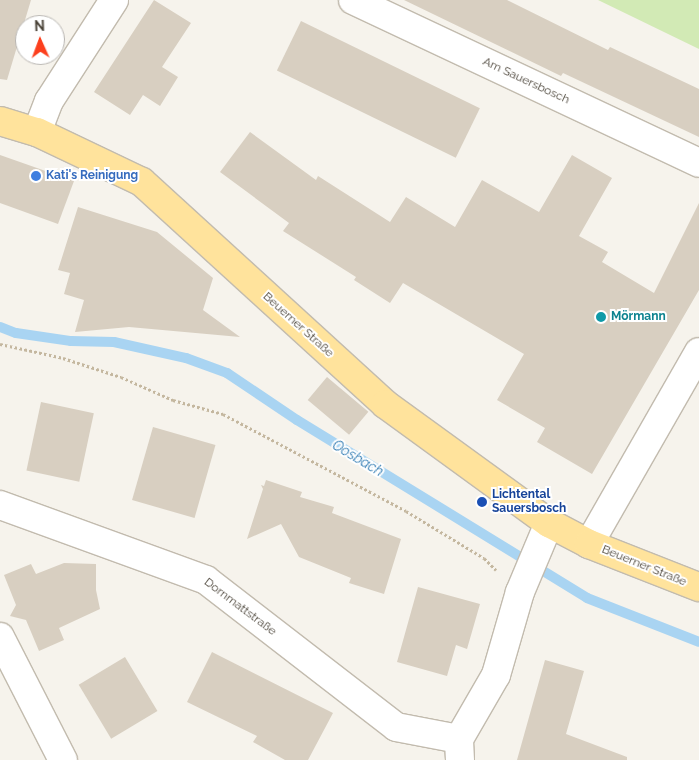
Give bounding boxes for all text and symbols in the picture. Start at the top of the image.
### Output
north arrow [15,15,65,65]
text: N [34,18,45,34]
street label: Am Sauersbosch [480,55,572,107]
place label: Kati's Reinigung [46,169,138,183]
marker: Kati's Reinigung [30,170,42,182]
street label: Beuerner Straße [260,289,336,361]
place label: Mörmann [611,310,666,324]
marker: Mörmann [595,311,607,323]
water label: Oosbach [329,436,387,480]
place label: Lichtental Sauersbosch [492,488,566,516]
marker: Lichtental Sauersbosch [476,496,488,508]
street label: Beuerner Straße [599,542,689,590]
street label: Dornmattstraße [201,575,279,639]

